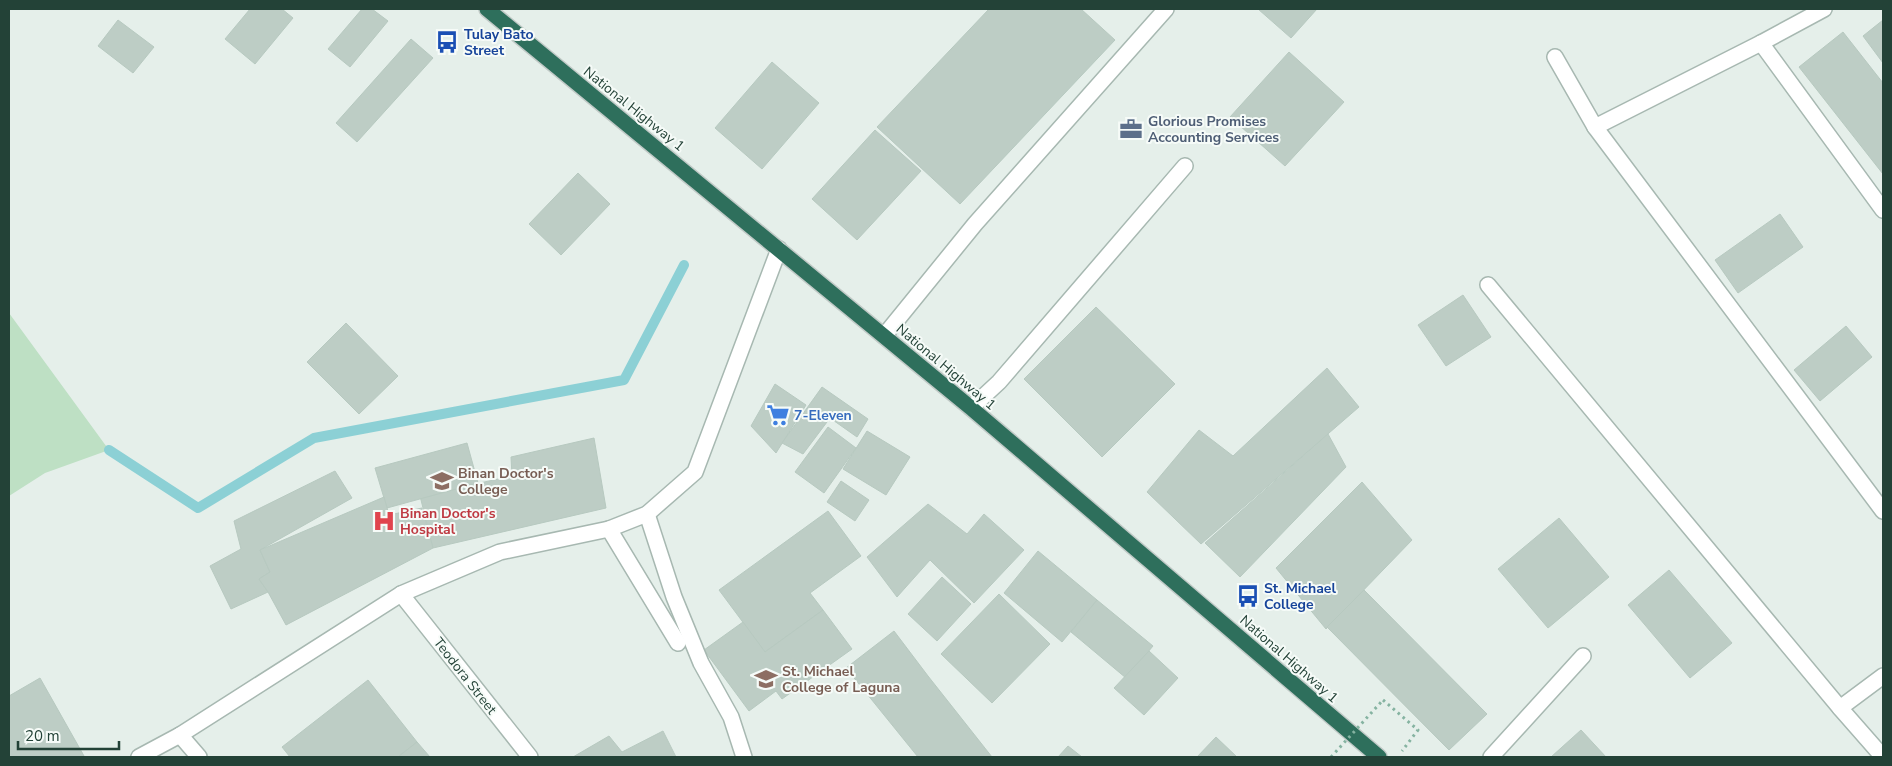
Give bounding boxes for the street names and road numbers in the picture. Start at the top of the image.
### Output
street label: National Highway 1 [579,62,689,156]
street label: National Highway 1 [892,320,1000,414]
street label: National Highway 1 [1236,611,1342,707]
street label: Teodora Street [429,634,501,718]

